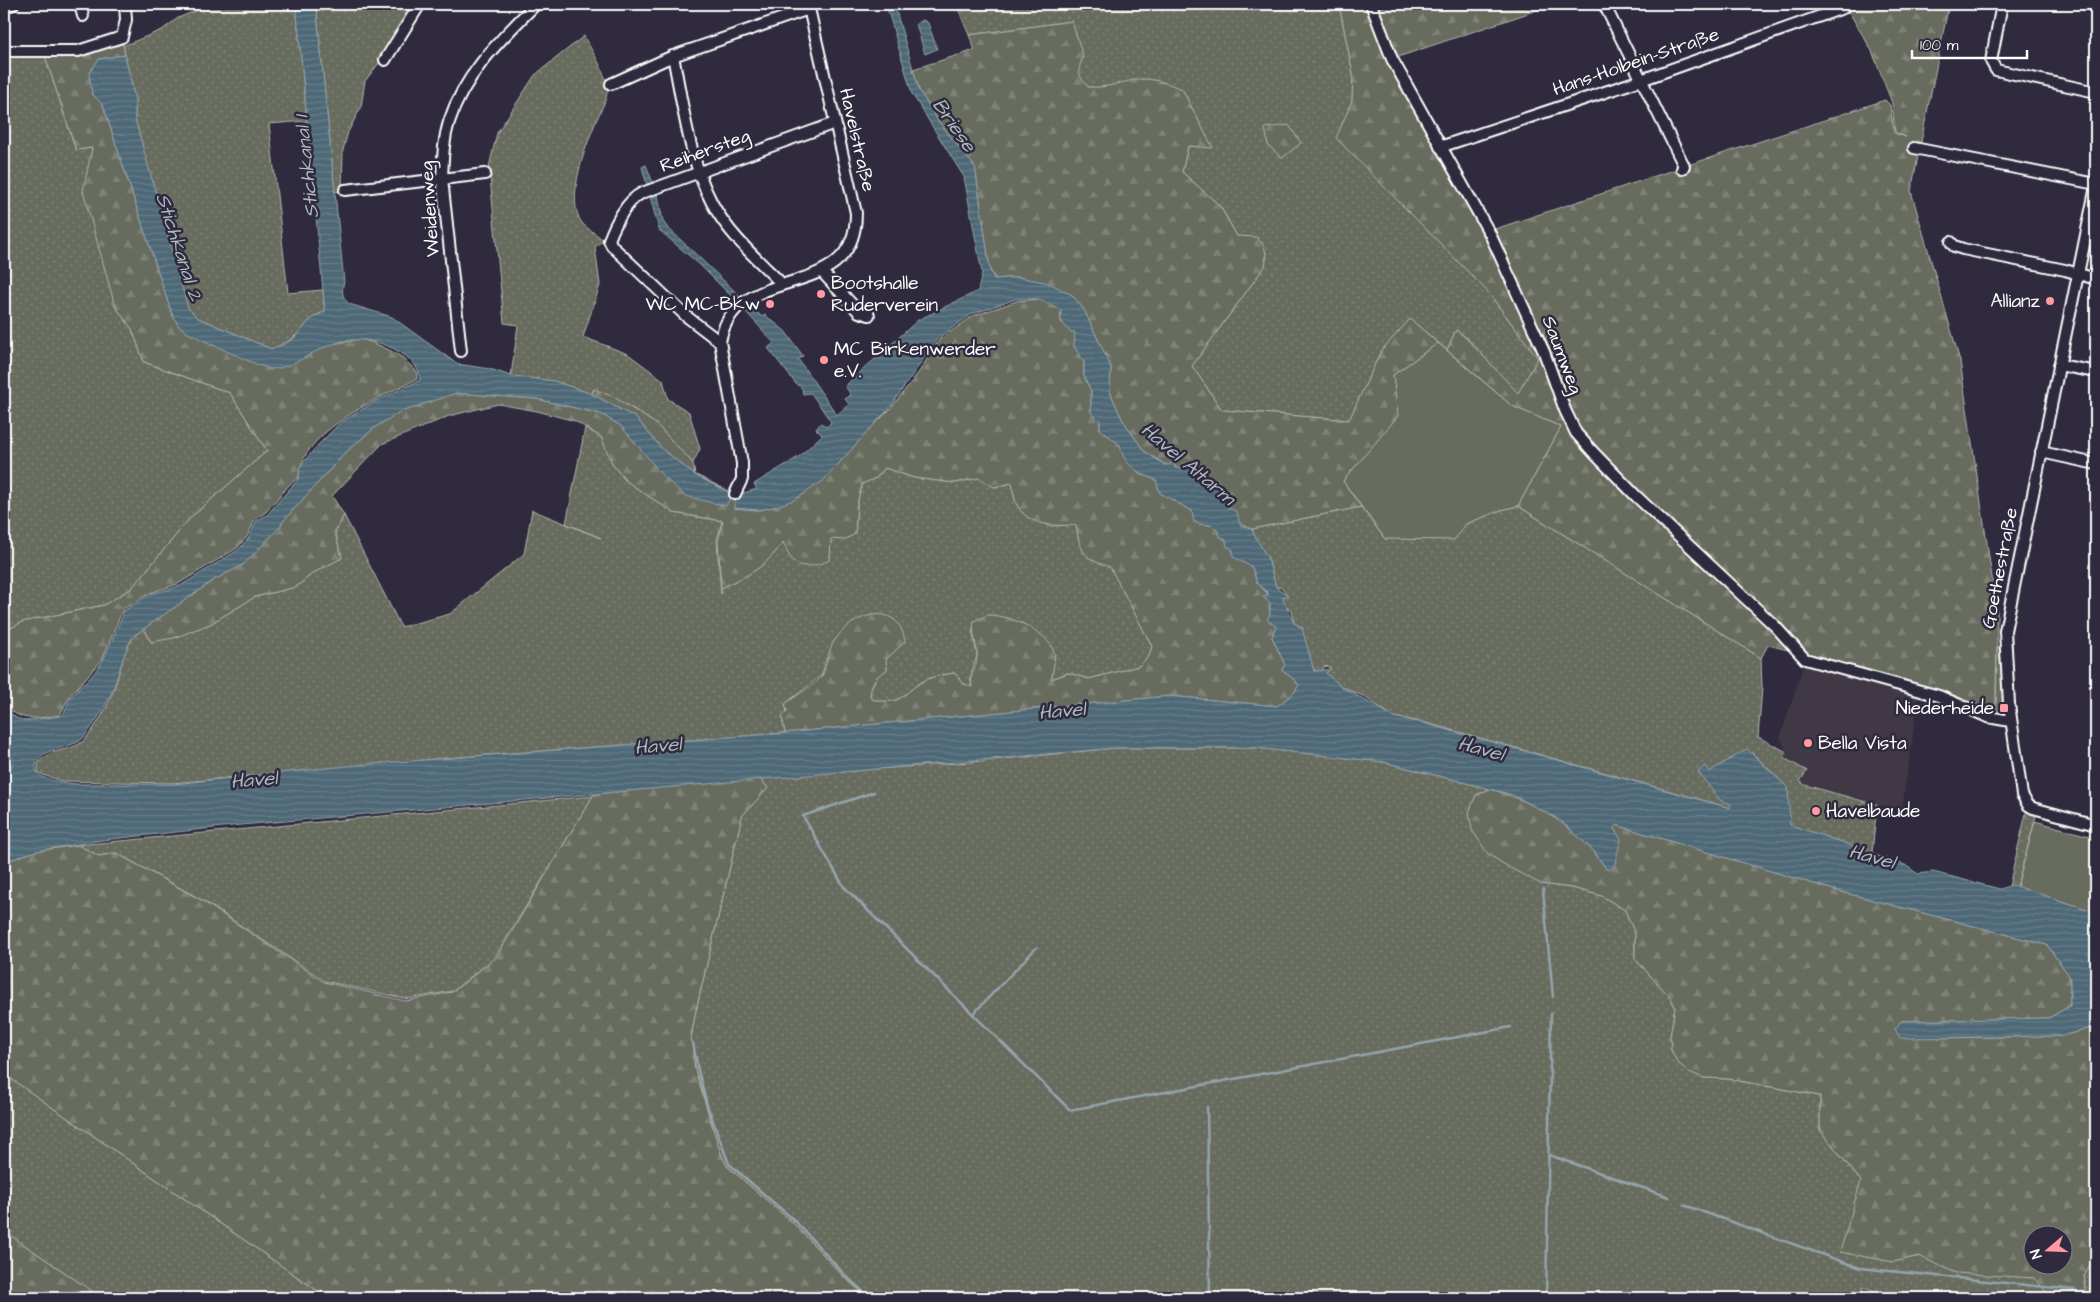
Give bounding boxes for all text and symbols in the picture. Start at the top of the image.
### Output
street label: Hans-Holbein-Straße [1549,21,1723,103]
scale bar [1912,28,2028,60]
text: 100 m [1920,35,1959,56]
street label: Havelstraße [832,86,882,194]
water label: Briese [925,92,983,159]
water label: Stichkanal 1 [287,112,326,220]
street label: Reihersteg [656,122,754,181]
street label: Weidenweg [413,160,448,258]
water label: Stichkanal 2 [148,190,210,305]
place label: Bootshalle Ruderverein [831,270,938,319]
marker: Bootshalle Ruderverein [815,288,827,300]
place label: Allianz [1990,288,2041,315]
place label: WC MC-Bkw [645,291,760,318]
marker: Allianz [2044,295,2056,307]
marker: WC MC-Bkw [764,298,776,310]
street label: Saumweg [1534,312,1589,399]
place label: MC Birkenwerder e.V. [834,336,996,385]
marker: MC Birkenwerder e.V. [818,354,830,366]
water label: Havel Altarm [1135,416,1243,513]
street label: Goethestraße [1975,505,2025,631]
water label: Havel [1038,695,1089,727]
place label: Niederheide [1896,695,1994,722]
marker: Niederheide [1998,702,2010,714]
water label: Havel [1455,729,1510,769]
water label: Havel [634,730,685,762]
place label: Bella Vista [1818,730,1907,757]
marker: Bella Vista [1802,737,1814,749]
water label: Havel [230,764,281,796]
place label: Havelbaude [1826,798,1920,825]
marker: Havelbaude [1810,805,1822,817]
water label: Havel [1846,837,1901,877]
north arrow [2022,1224,2072,1274]
text: N [2026,1246,2048,1261]

